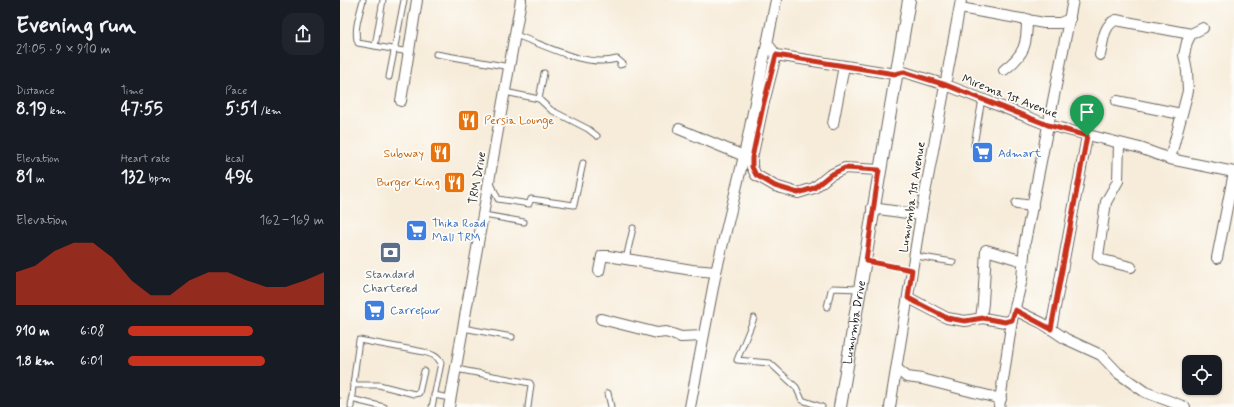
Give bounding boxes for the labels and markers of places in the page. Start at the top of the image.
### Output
pin [1070,95,1104,136]
restaurant icon: Persia Lounge [455,107,481,133]
place label: Persia Lounge [484,113,554,129]
restaurant icon: Subway [427,140,453,166]
supermarket icon: Admart [970,140,996,166]
place label: Subway [384,146,424,162]
place label: Admart [998,146,1041,162]
restaurant icon: Burger King [442,169,468,195]
place label: Burger King [377,175,440,191]
place label: Thika Road Mall TRM [432,216,486,246]
supermarket icon: Thika Road Mall TRM [403,217,429,243]
bank icon: Standard Chartered [377,240,403,266]
place label: Standard Chartered [362,267,418,297]
supermarket icon: Carrefour [361,297,387,323]
place label: Carrefour [390,303,440,320]

